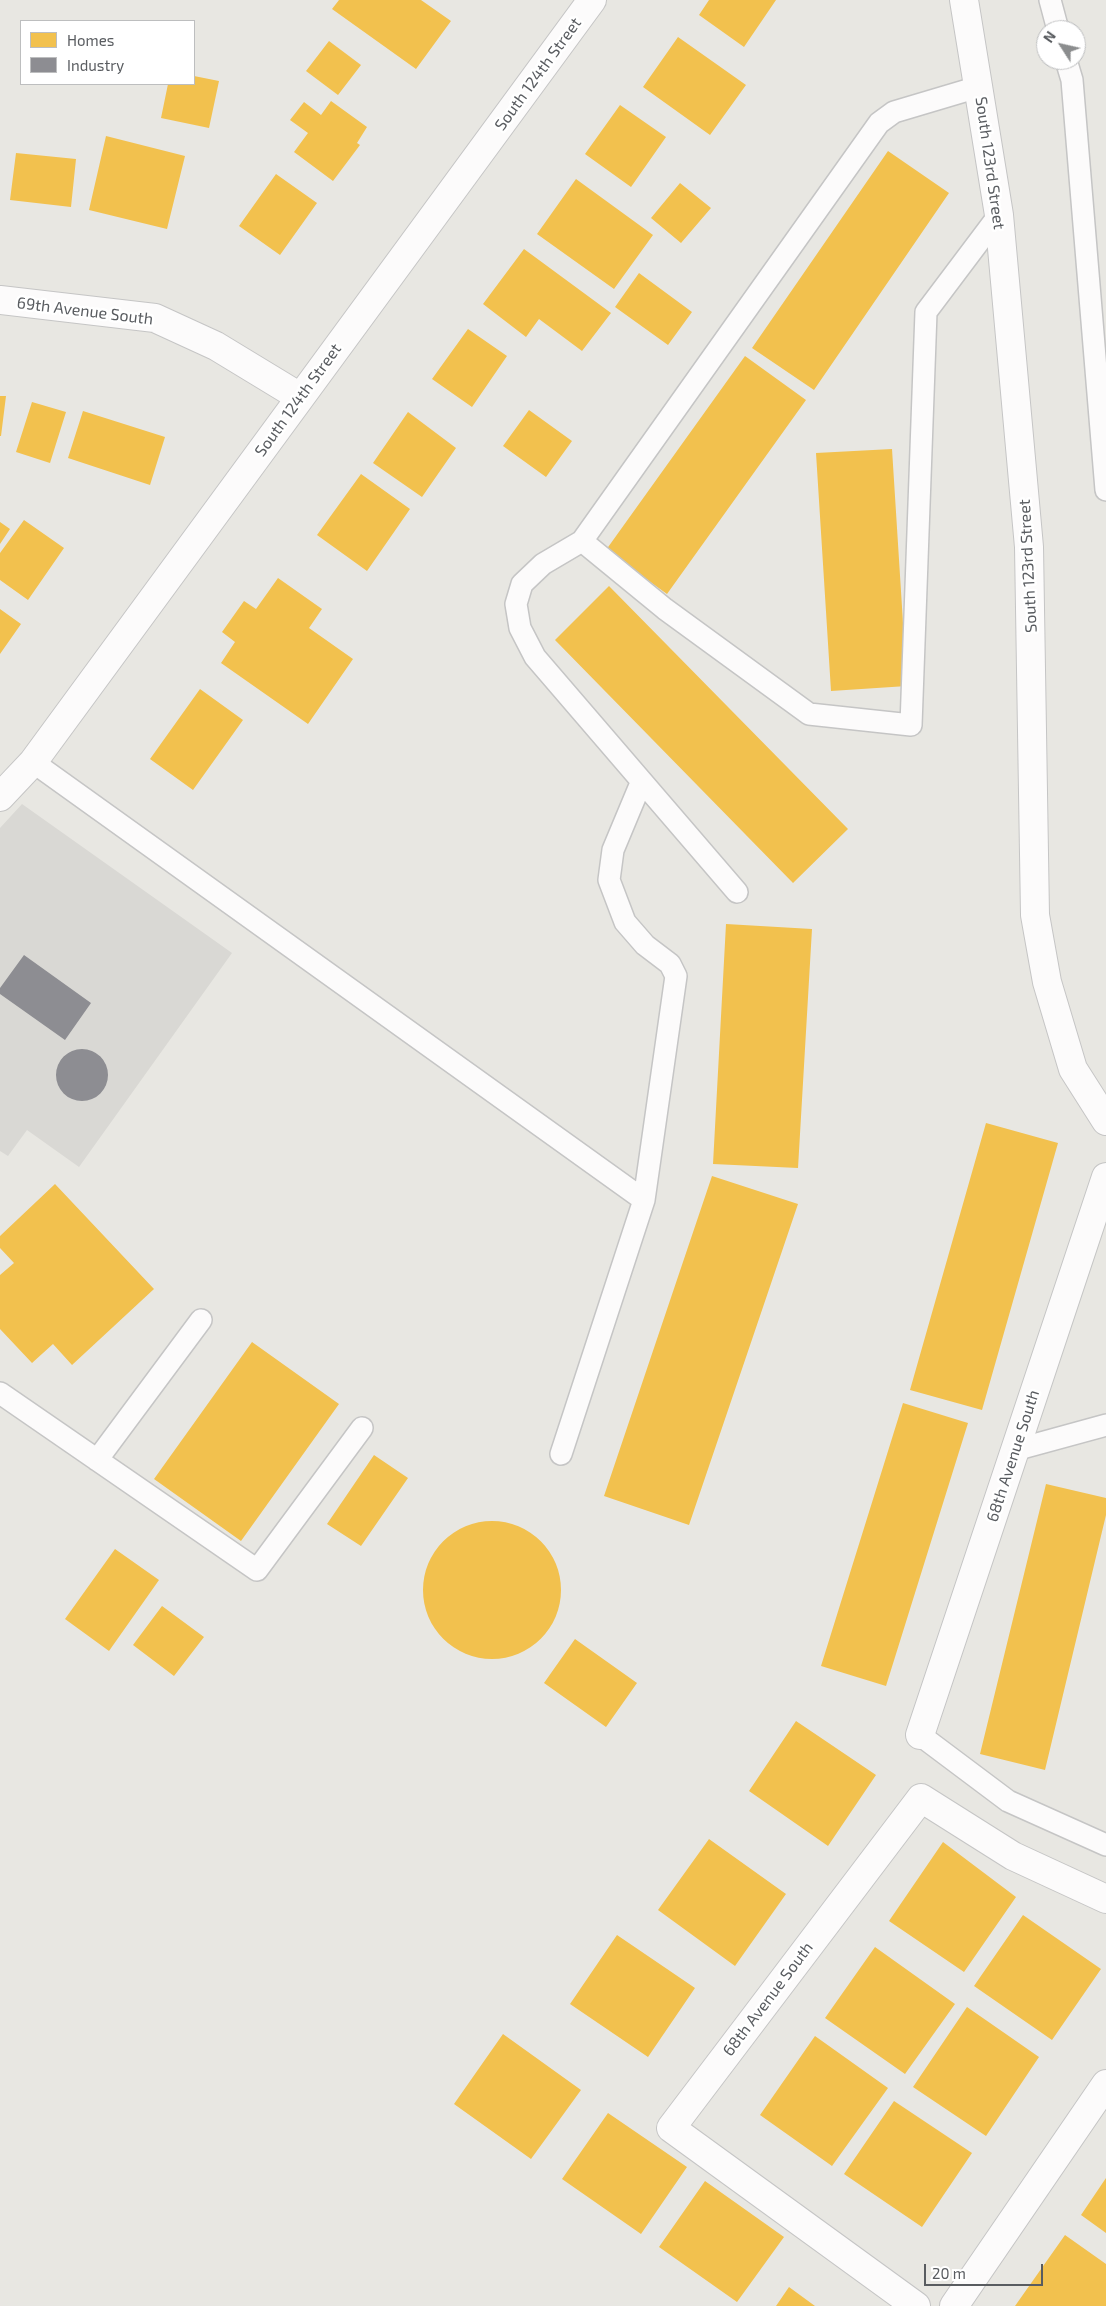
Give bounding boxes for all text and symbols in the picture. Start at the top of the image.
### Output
street label: South 124th Street [491,14,585,134]
legend [20,20,195,85]
north arrow [1036,20,1086,70]
text: N [1039,28,1059,46]
text: Homes [67,31,114,49]
text: Industry [67,56,124,74]
street label: South 123rd Street [971,95,1009,231]
street label: 69th Avenue South [16,293,154,329]
street label: South 124th Street [251,340,345,460]
street label: South 123rd Street [1015,499,1041,633]
street label: 68th Avenue South [983,1388,1043,1524]
street label: 68th Avenue South [719,1938,817,2060]
scale bar [926,2254,1045,2286]
text: 20 m [932,2264,966,2282]

